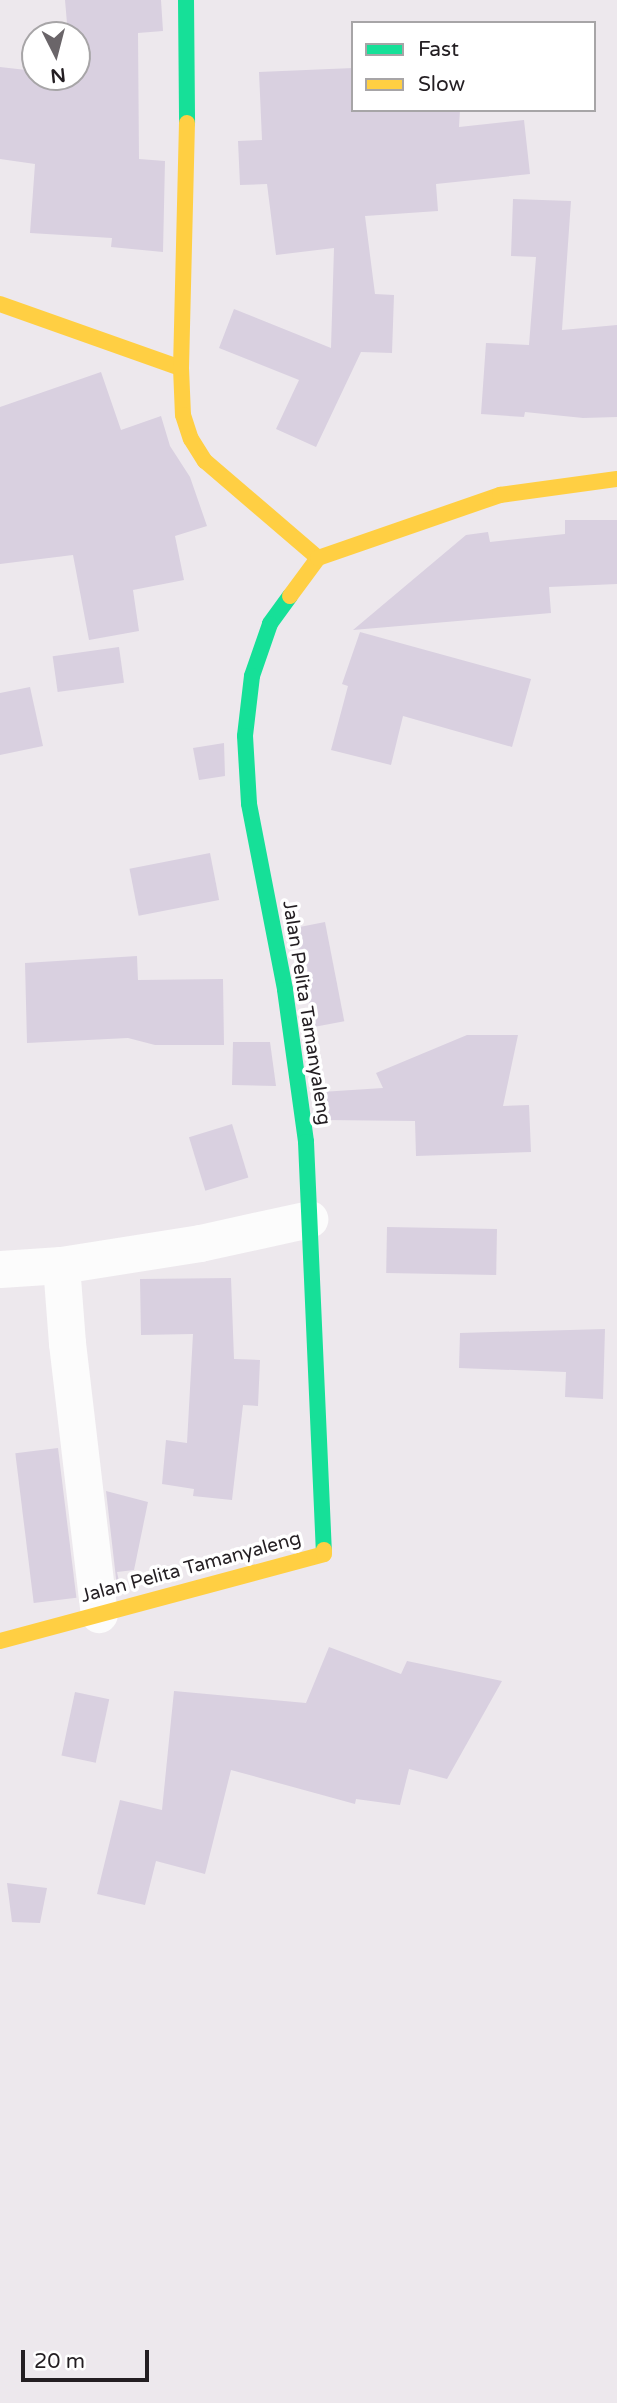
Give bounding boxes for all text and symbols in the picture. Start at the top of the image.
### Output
north arrow [21,21,91,91]
legend [351,21,596,112]
text: Fast [418,37,459,62]
text: N [49,63,67,87]
text: Slow [418,72,465,97]
street label: Jalan Pelita Tamanyaleng [277,899,335,1127]
street label: Jalan Pelita Tamanyaleng [78,1528,304,1608]
scale bar [24,2336,152,2380]
text: 20 m [34,2349,85,2374]

